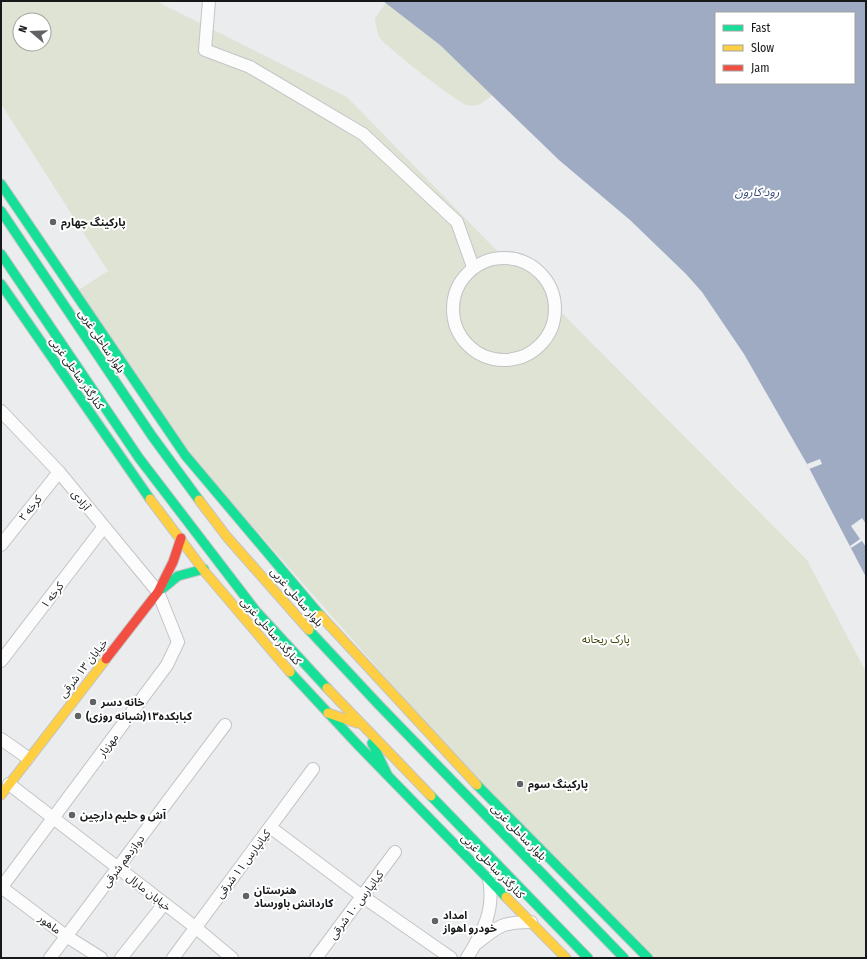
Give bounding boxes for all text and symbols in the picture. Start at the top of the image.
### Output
north arrow [12,12,52,52]
legend [715,12,855,84]
text: Fast [751,21,770,35]
text: N [16,24,30,34]
text: Slow [751,41,774,55]
text: Jam [751,61,769,75]
water label: رود کارون [735,185,780,199]
place label: پارکینگ چهارم [61,216,126,231]
marker: پارکینگ چهارم [48,217,58,227]
street label: بلوار ساحلی غربی [76,307,128,375]
street label: کنارگذر ساحلی غربی [47,335,107,412]
street label: آزادی [69,487,93,514]
street label: کرخه ۲ [16,493,45,524]
street label: بلوار ساحلی غربی [268,565,326,629]
street label: کرخه ۱ [38,579,67,611]
street label: کنارگذر ساحلی غربی [238,595,304,668]
park label: پارک ریحانه [582,633,630,647]
street label: خیابان ۱۳ شرقی [56,636,111,700]
place label: خانه دسر [100,696,144,709]
marker: خانه دسر [88,697,98,707]
place label: کبابکده۱۳(شبانه روزی) [86,710,193,723]
marker: کبابکده۱۳(شبانه روزی) [73,711,83,721]
street label: مهزیار [95,731,122,760]
place label: پارکینگ سوم [528,778,588,793]
marker: پارکینگ سوم [515,779,525,789]
street label: بلوار ساحلی غربی [488,801,549,863]
place label: آش و حلیم دارچین [80,809,166,824]
marker: آش و حلیم دارچین [67,810,77,820]
street label: کیانپارس ۱۱ شرقی [213,827,275,902]
street label: کنارگذر ساحلی غربی [458,831,527,902]
street label: دوازدهم شرقی [99,832,149,891]
street label: کیانپارس ۱۰ شرقی [326,868,388,943]
street label: خیابان مارال [124,871,174,914]
place label: هنرستان کاردانش باورساد [254,884,334,910]
marker: هنرستان کاردانش باورساد [241,891,251,901]
place label: امداد خودرو اهواز [442,909,497,935]
street label: ماهور [35,911,64,937]
marker: امداد خودرو اهواز [430,916,440,926]

